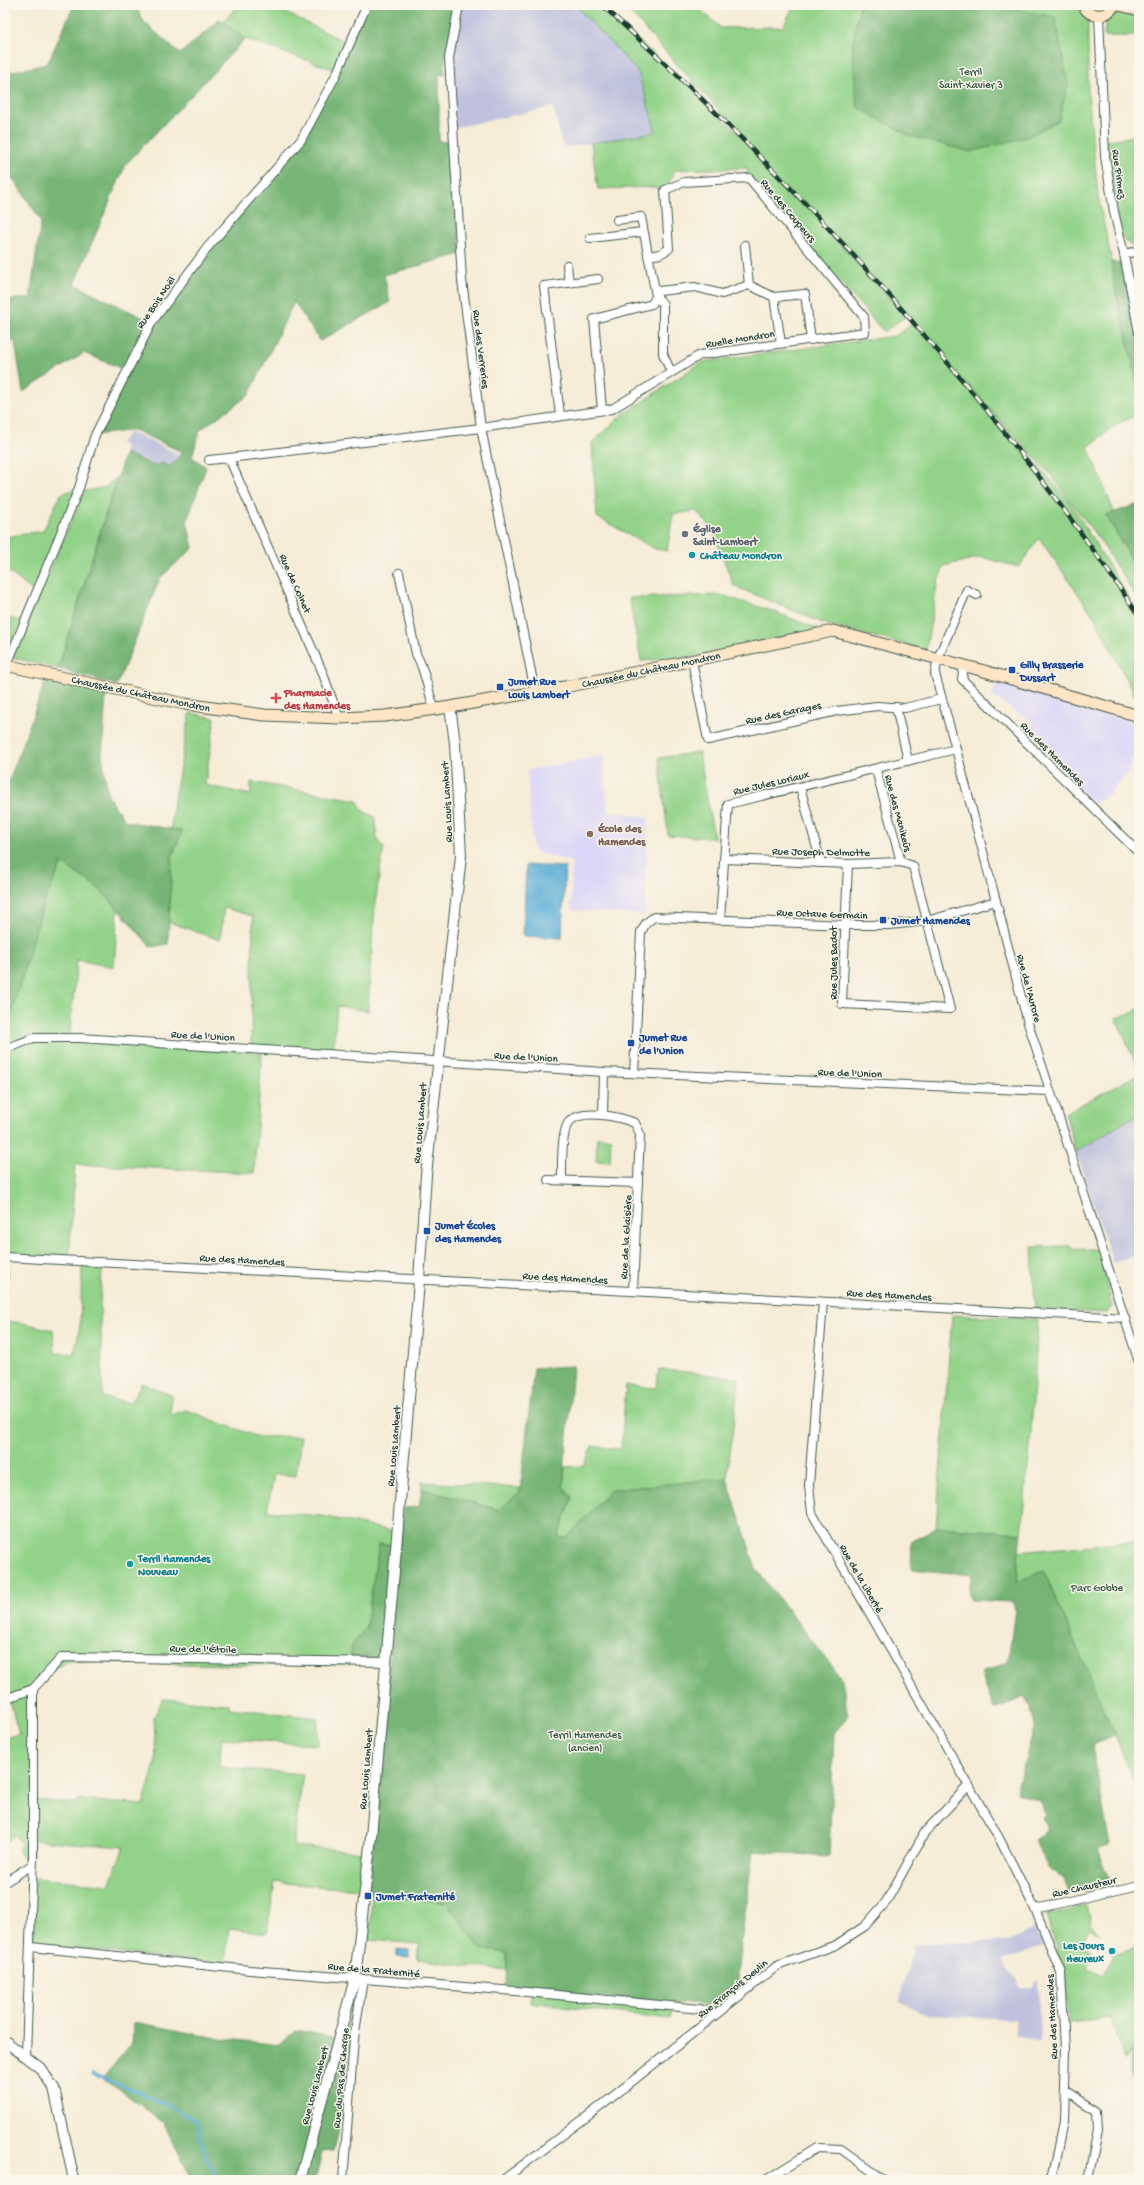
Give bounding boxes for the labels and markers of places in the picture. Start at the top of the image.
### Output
place label: Église Saint-Lambert [692,522,759,549]
marker: Église Saint-Lambert [680,529,690,539]
marker: Château Mondron [687,550,697,560]
place label: Château Mondron [699,550,783,563]
place label: Gilly Brasserie Dussart [1019,660,1085,685]
marker: Gilly Brasserie Dussart [1007,665,1017,675]
place label: Jumet Rue Louis Lambert [507,676,571,702]
marker: Jumet Rue Louis Lambert [495,682,505,692]
place label: Pharmacie des Hamendes [283,688,351,713]
marker: Pharmacie des Hamendes [271,693,281,703]
place label: École des Hamendes [597,822,646,849]
marker: École des Hamendes [585,829,595,839]
marker: Jumet Hamendes [878,915,888,925]
place label: Jumet Hamendes [890,915,971,928]
place label: Jumet Rue de l'Union [638,1032,688,1058]
marker: Jumet Rue de l'Union [626,1038,636,1048]
place label: Jumet Écoles des Hamendes [434,1219,502,1246]
marker: Jumet Écoles des Hamendes [422,1226,432,1236]
place label: Terril Hamendes Nouveau [137,1554,211,1579]
marker: Terril Hamendes Nouveau [125,1559,135,1569]
marker: Jumet Fraternité [363,1891,373,1901]
place label: Jumet Fraternité [375,1891,456,1904]
place label: Les Jours Heureux [1063,1941,1105,1966]
marker: Les Jours Heureux [1107,1946,1117,1956]

